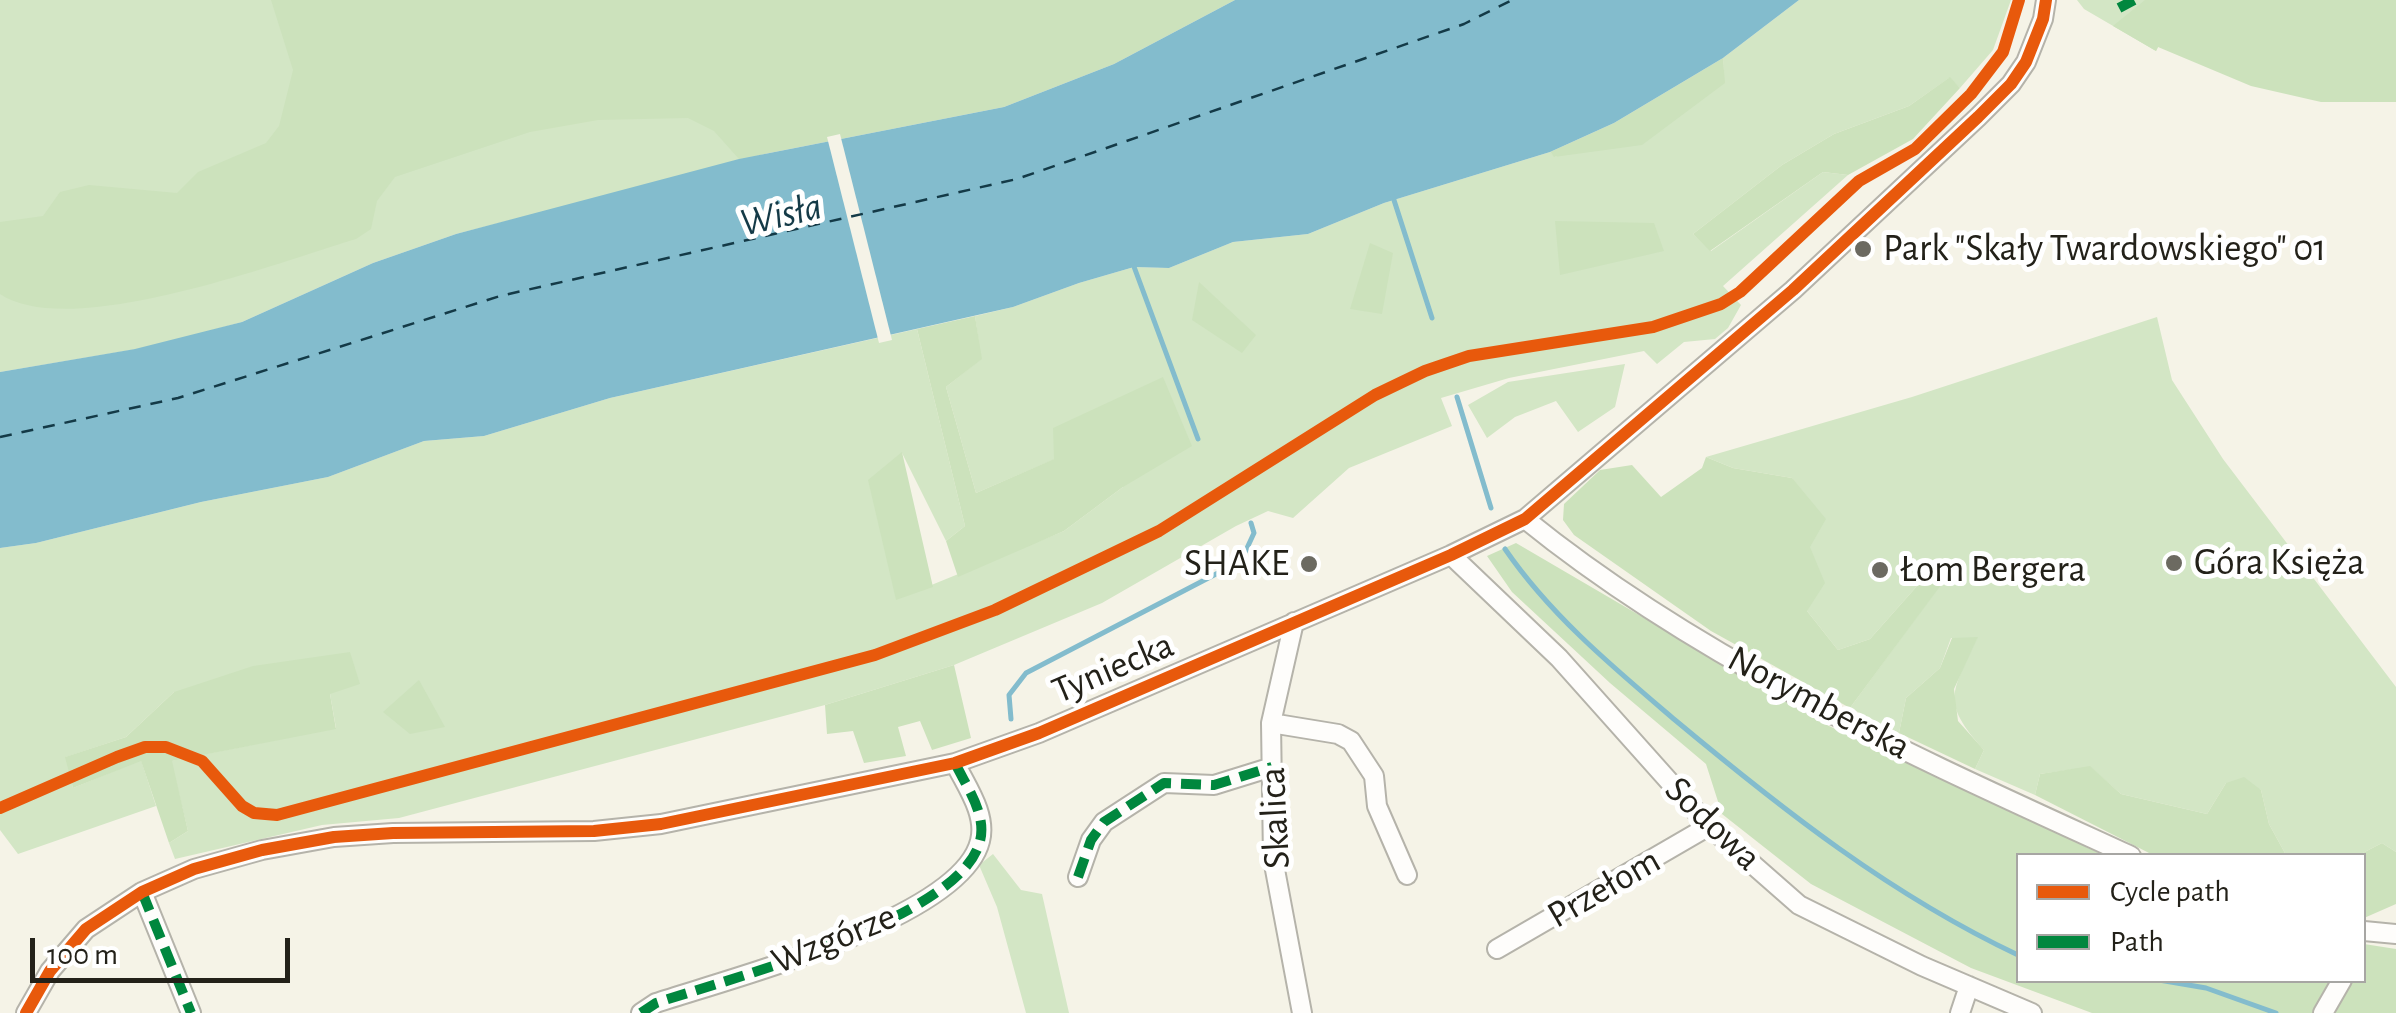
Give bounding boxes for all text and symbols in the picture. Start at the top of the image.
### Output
water label: Wisła [735,182,827,248]
place label: Park "Skały Twardowskiego" 01 [1883,226,2326,272]
marker: Park "Skały Twardowskiego" 01 [1852,238,1874,260]
place label: Góra Księża [2194,540,2365,586]
place label: SHAKE [1184,541,1289,587]
place label: Łom Bergera [1900,547,2086,593]
marker: Góra Księża [2163,552,2185,574]
marker: SHAKE [1298,553,1320,575]
marker: Łom Bergera [1869,559,1891,581]
street label: Tyniecka [1045,622,1181,714]
street label: Norymberska [1720,636,1918,770]
street label: Skalica [1250,766,1300,870]
street label: Sodowa [1655,767,1771,881]
street label: Przełom [1539,838,1669,938]
legend [2016,853,2366,983]
text: Cycle path [2110,877,2230,907]
street label: Wzgórze [765,894,903,984]
scale bar [35,918,295,980]
text: Path [2110,927,2164,957]
text: 100 m [47,940,118,970]

